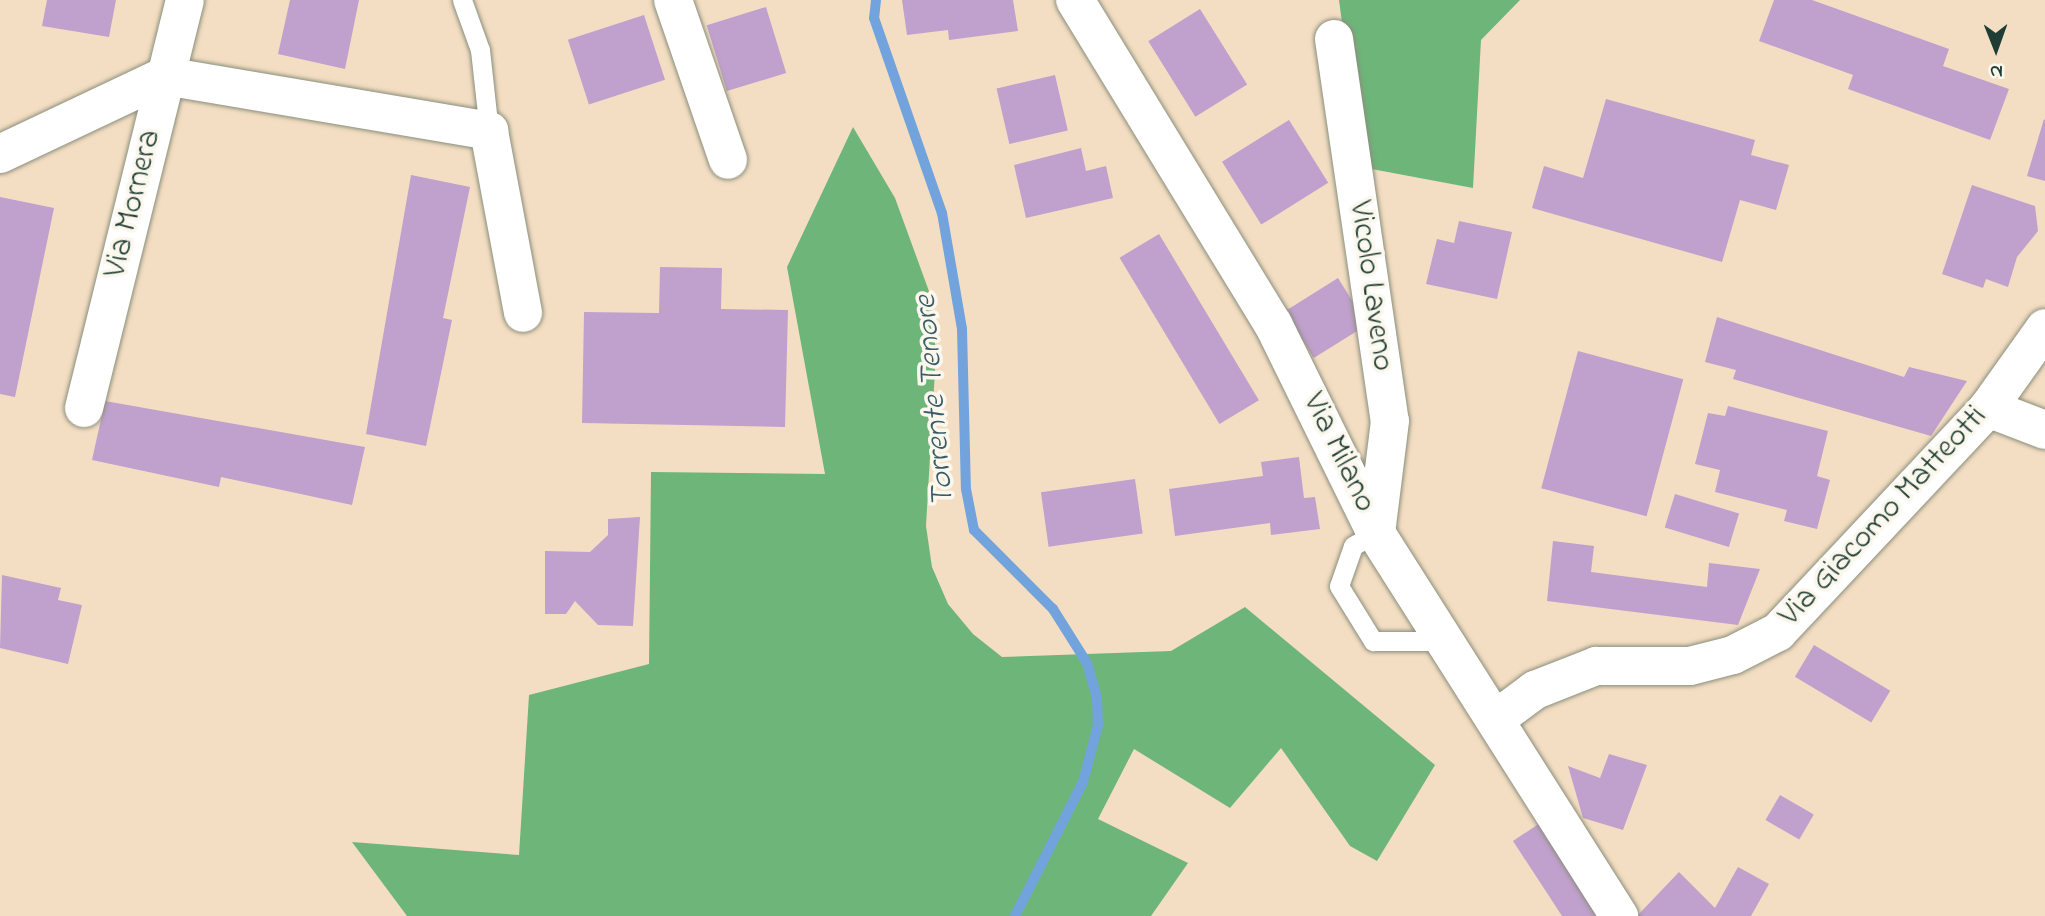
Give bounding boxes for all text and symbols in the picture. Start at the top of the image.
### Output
north arrow [1961,14,2031,84]
text: N [1990,57,2003,84]
street label: Via Mornera [97,126,171,282]
street label: Vicolo Laveno [1339,198,1401,374]
water label: Torrente Tenore [907,293,965,509]
street label: Via Milano [1293,387,1383,519]
street label: Via Giacomo Matteotti [1772,399,1996,635]

